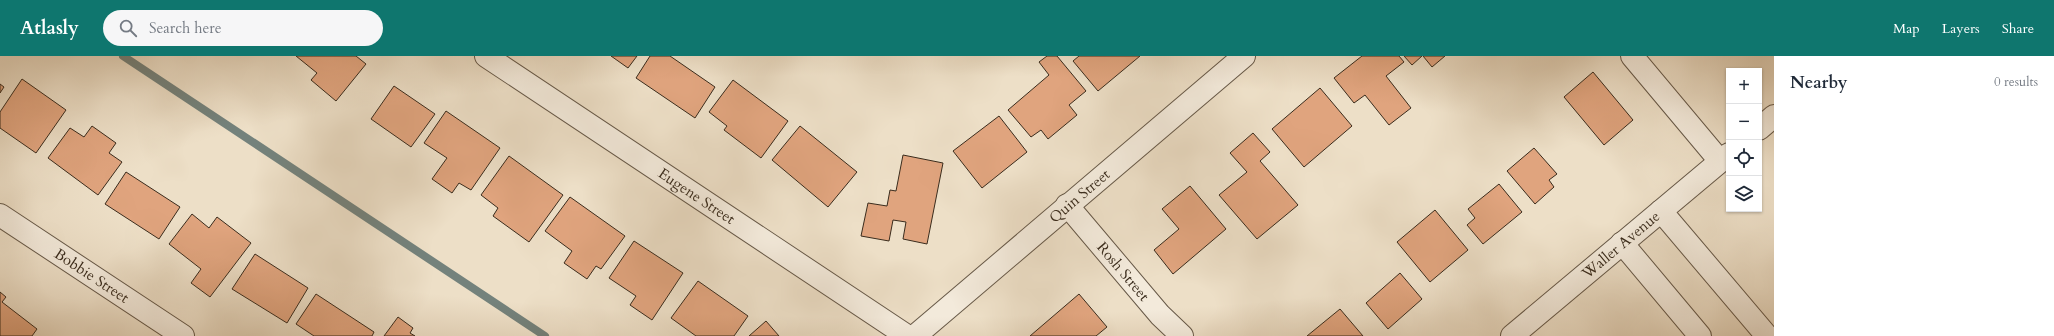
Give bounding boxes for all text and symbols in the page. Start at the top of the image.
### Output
search box [103,10,383,46]
text: Atlasly [20,15,79,41]
icon: search [117,17,139,39]
text: Search here [149,18,222,38]
text: Map [1893,19,1920,38]
text: Layers [1942,19,1980,38]
text: Share [2002,19,2034,38]
map controls [1726,68,1762,212]
button: + [1726,68,1762,104]
text: Nearby [1790,71,1847,94]
text: 0 results [1994,73,2038,91]
button: − [1726,104,1762,140]
button: locate [1726,140,1762,176]
street label: Eugene Street [654,163,739,229]
street label: Quin Street [1045,164,1114,228]
button: layers [1726,176,1762,212]
street label: Waller Avenue [1577,206,1664,284]
street label: Rosh Street [1092,238,1154,306]
street label: Bobbie Street [51,244,133,308]

